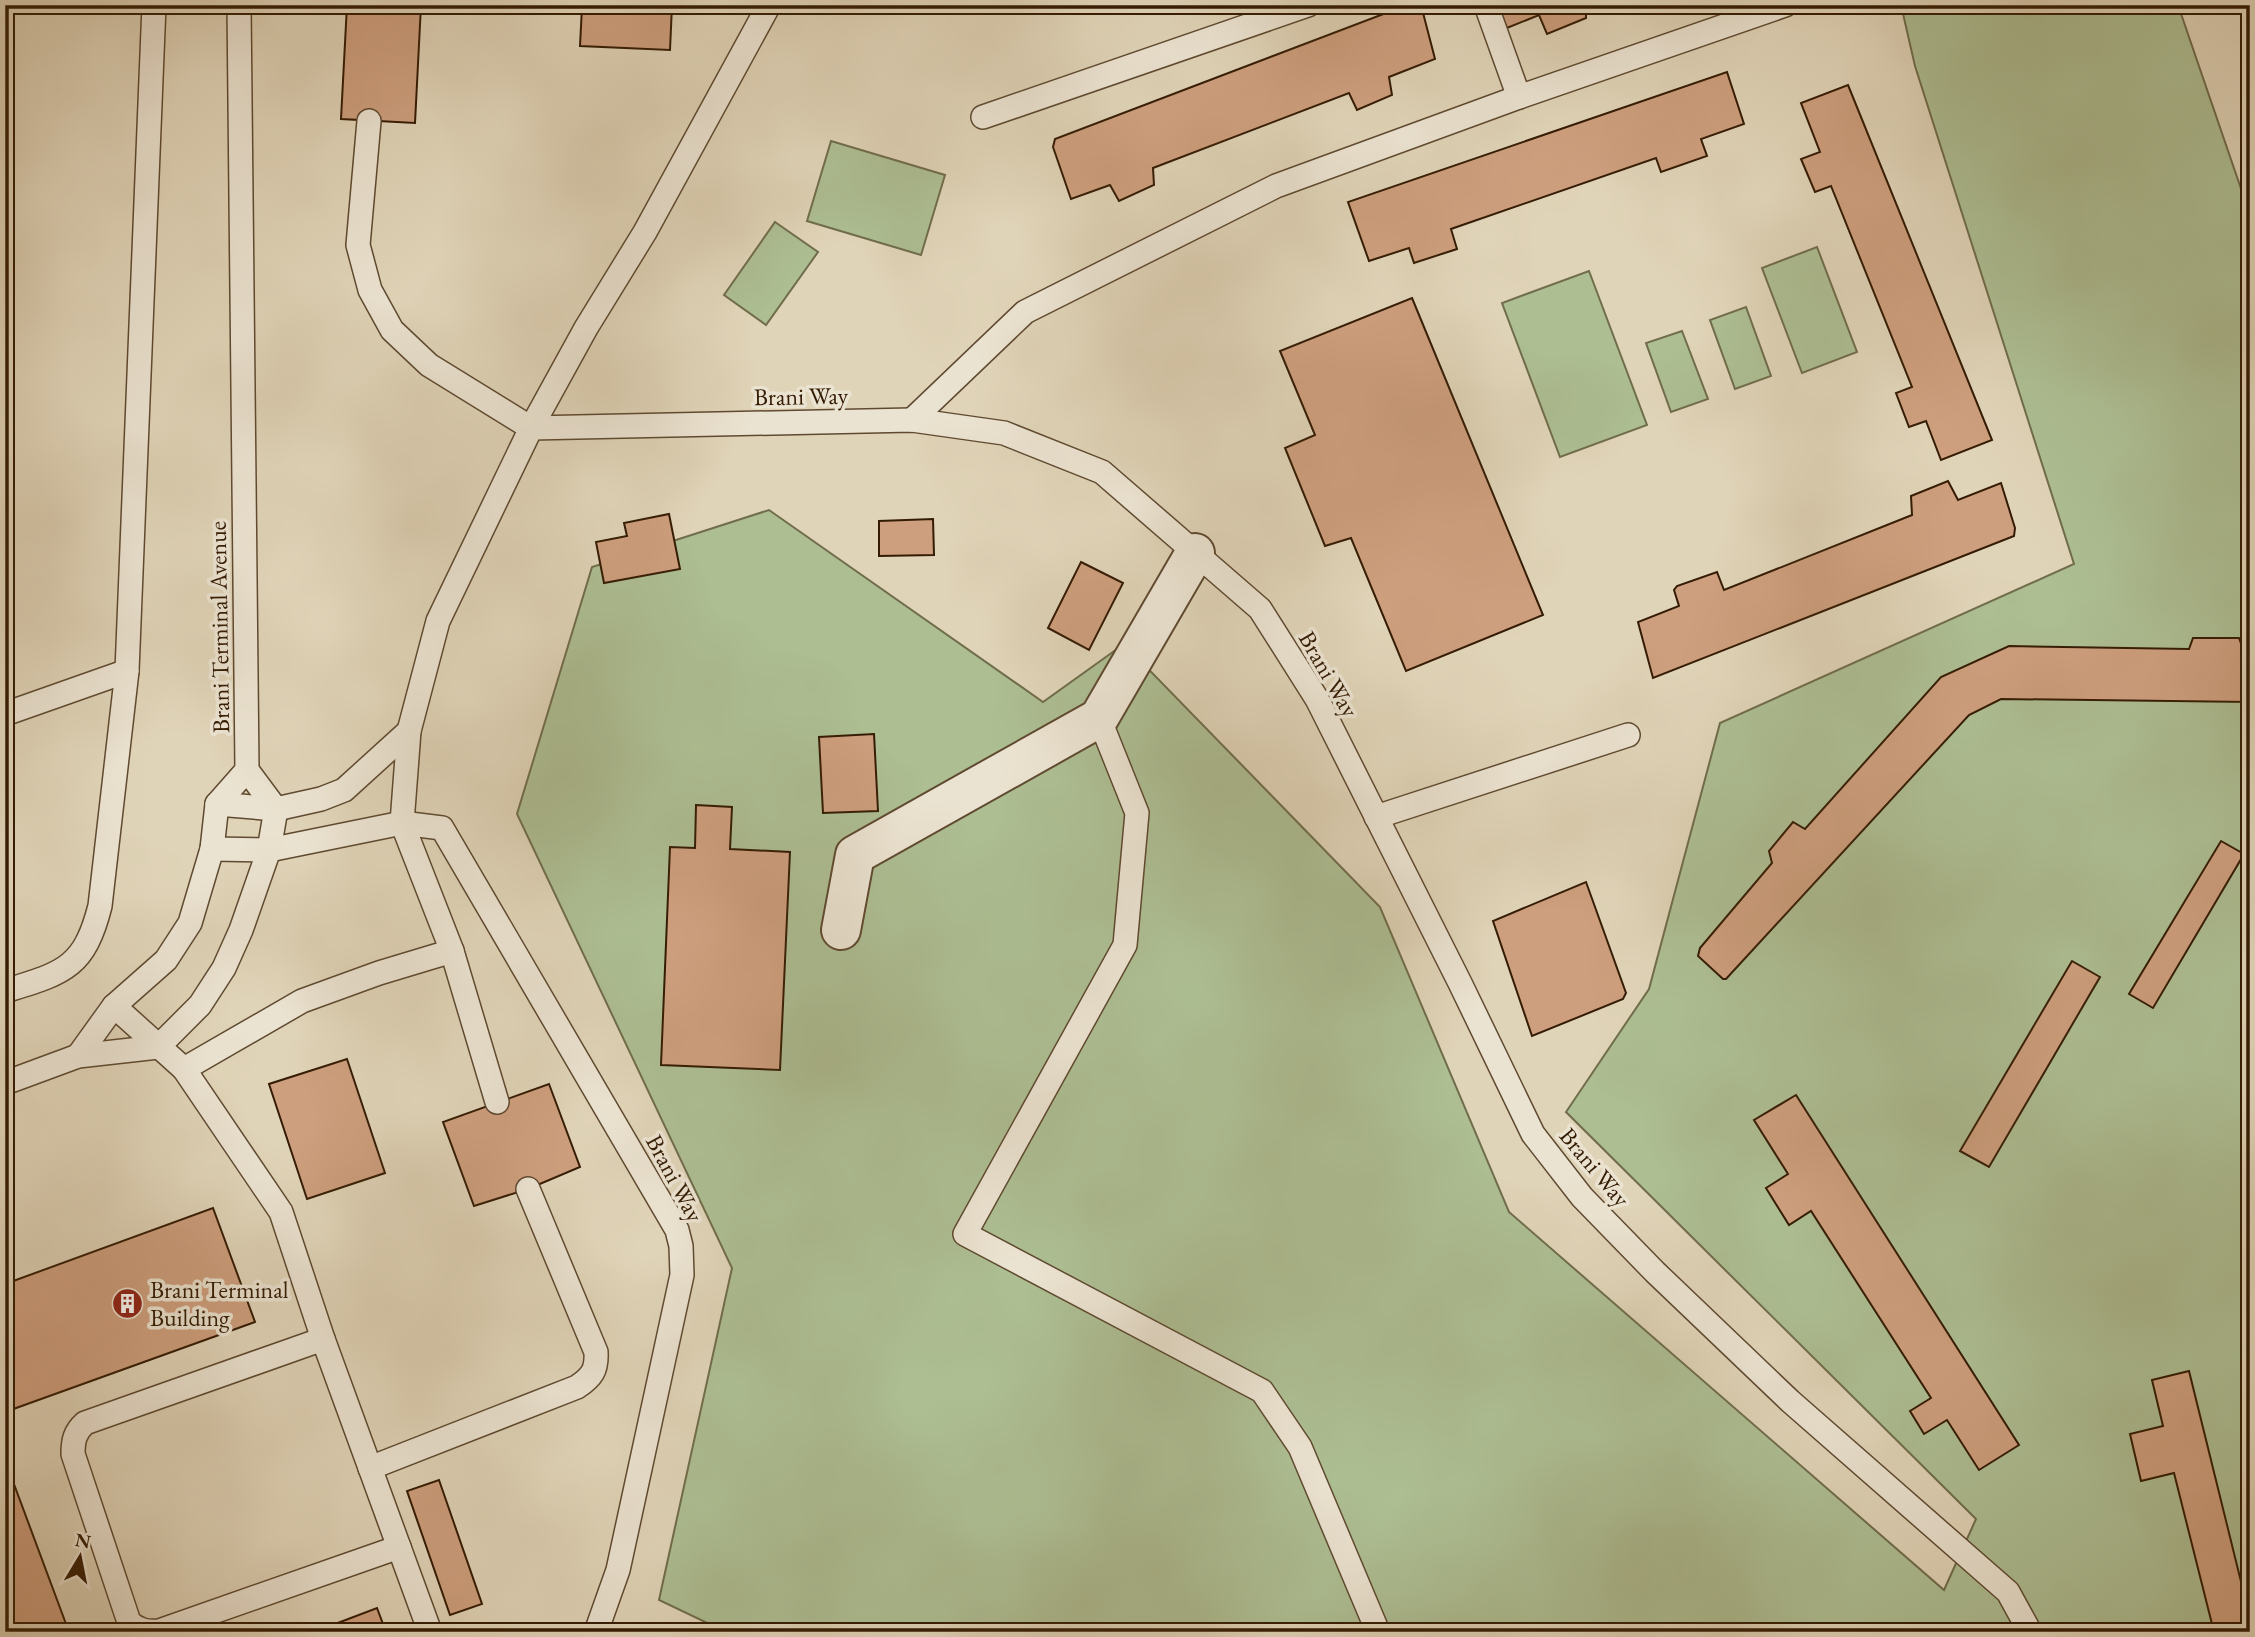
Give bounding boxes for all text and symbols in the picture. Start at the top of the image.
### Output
street label: Brani Way [754,380,849,412]
street label: Brani Terminal Avenue [202,521,236,733]
street label: Brani Way [1292,625,1366,723]
street label: Brani Way [1553,1121,1638,1214]
street label: Brani Way [639,1129,711,1227]
place label: Brani Terminal Building [150,1274,289,1333]
building icon: Brani Terminal Building [110,1286,144,1320]
north arrow [46,1522,116,1592]
text: N [73,1527,93,1555]

